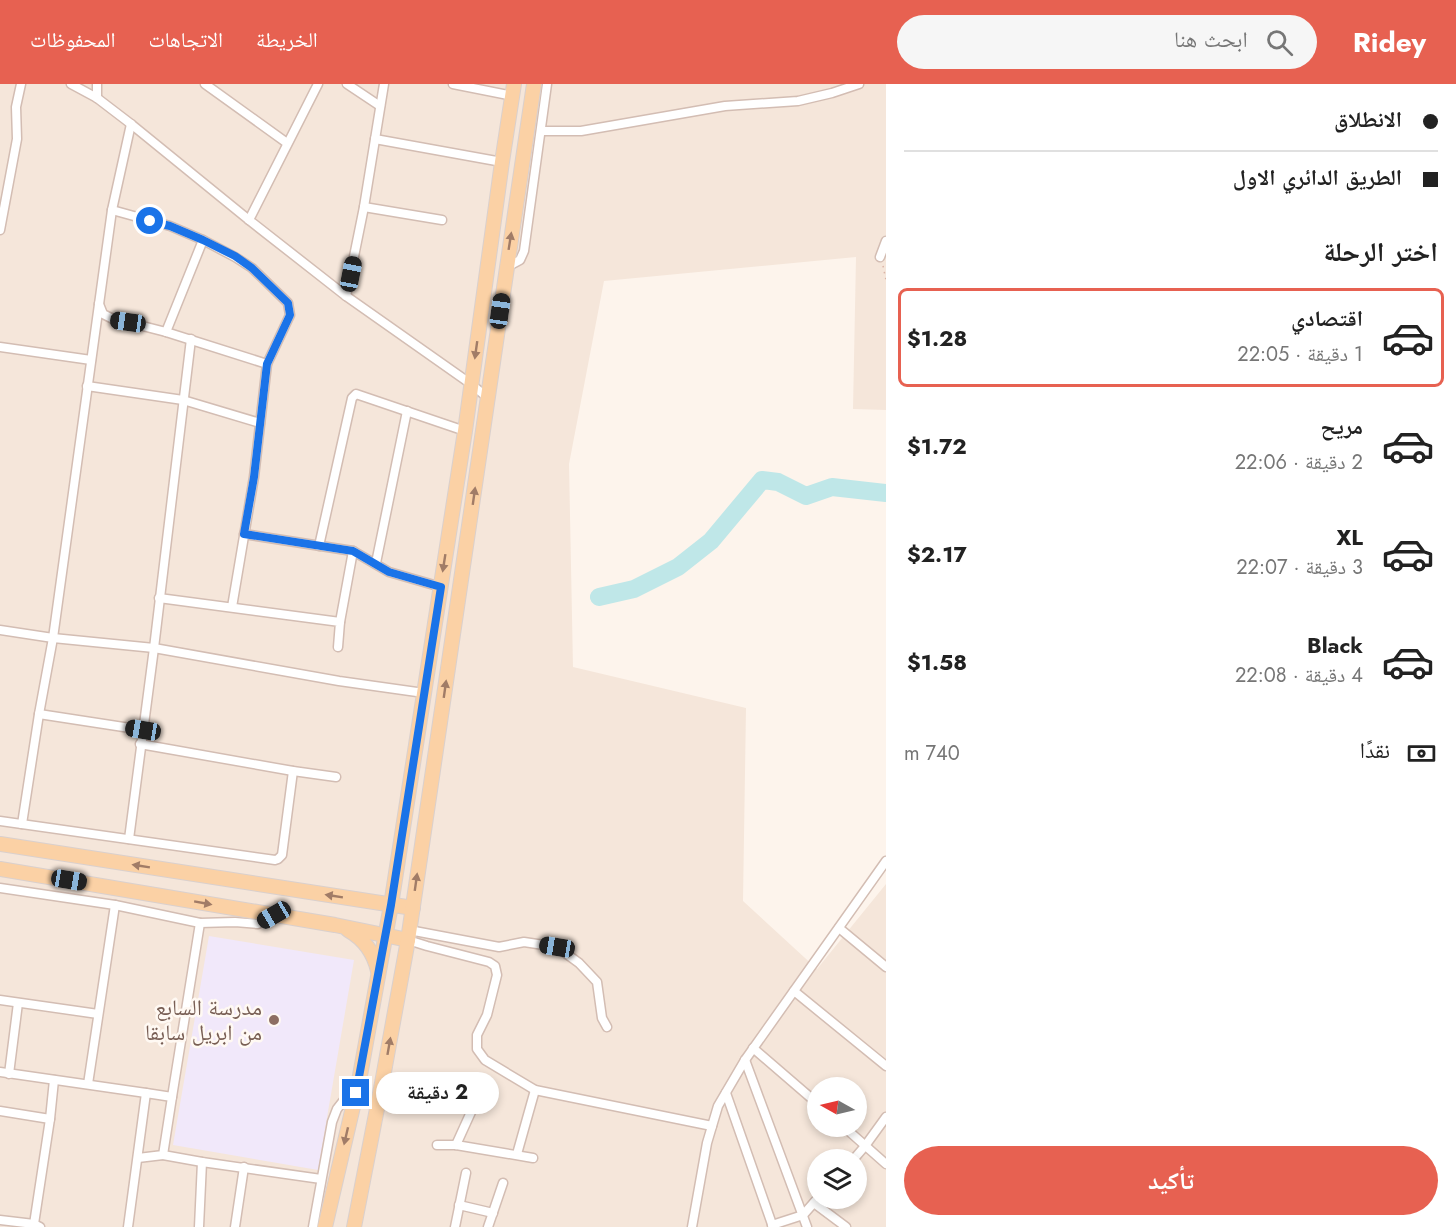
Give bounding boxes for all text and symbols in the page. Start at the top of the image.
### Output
search box [897,15,1317,69]
text: Ridey [1353,22,1426,63]
text: ابحث هنا [1174,23,1248,55]
text: المحفوظات [30,25,115,55]
text: الاتجاهات [148,25,223,55]
text: الخريطة [256,25,318,55]
icon: search [1263,26,1296,59]
text: الانطلاق [1334,103,1402,135]
text: الطريق الدائري الاول [1233,161,1402,193]
route start [136,207,163,234]
one-way arrow [506,231,515,250]
text: اختر الرحلة [1323,232,1438,271]
car [339,255,363,293]
car [489,292,511,330]
text: اقتصادي [1291,302,1363,334]
car [109,311,147,333]
icon: car [1381,311,1435,365]
text: $1.28 [907,322,967,354]
one-way arrow [472,340,481,359]
text: 1 دقيقة · 22:05 [1237,340,1363,369]
text: مريح [1320,410,1363,442]
icon: car [1381,419,1435,473]
text: $1.72 [907,430,967,462]
text: 2 دقيقة · 22:06 [1235,448,1363,477]
one-way arrow [469,486,478,505]
text: XL [1336,521,1363,553]
icon: car [1381,527,1435,581]
text: $2.17 [907,538,967,570]
text: 3 دقيقة · 22:07 [1236,553,1363,582]
one-way arrow [440,554,449,573]
text: Black [1307,629,1363,661]
icon: car [1381,635,1435,689]
text: $1.58 [907,646,967,678]
text: 4 دقيقة · 22:08 [1235,661,1363,690]
one-way arrow [441,679,450,698]
car [124,718,162,742]
text: نقدًا [1360,734,1390,766]
icon: cash [1405,737,1438,770]
text: 740 m [904,739,960,768]
one-way arrow [132,861,151,870]
car [50,868,88,892]
one-way arrow [412,872,421,891]
one-way arrow [324,891,343,900]
car [254,898,294,932]
one-way arrow [193,899,212,908]
car [538,935,576,959]
place label: مدرسة السابع من ابريل سابقا [145,991,262,1048]
marker: مدرسة السابع من ابريل سابقا [267,1013,281,1027]
one-way arrow [385,1036,394,1055]
callout: 2 دقيقة [377,1072,500,1114]
north arrow [807,1077,867,1137]
map controls [807,1077,867,1209]
text: 2 دقيقة [407,1078,468,1107]
route end [342,1079,369,1106]
one-way arrow [340,1127,350,1145]
button: تأكيد [904,1146,1438,1215]
button: layers [807,1149,867,1209]

